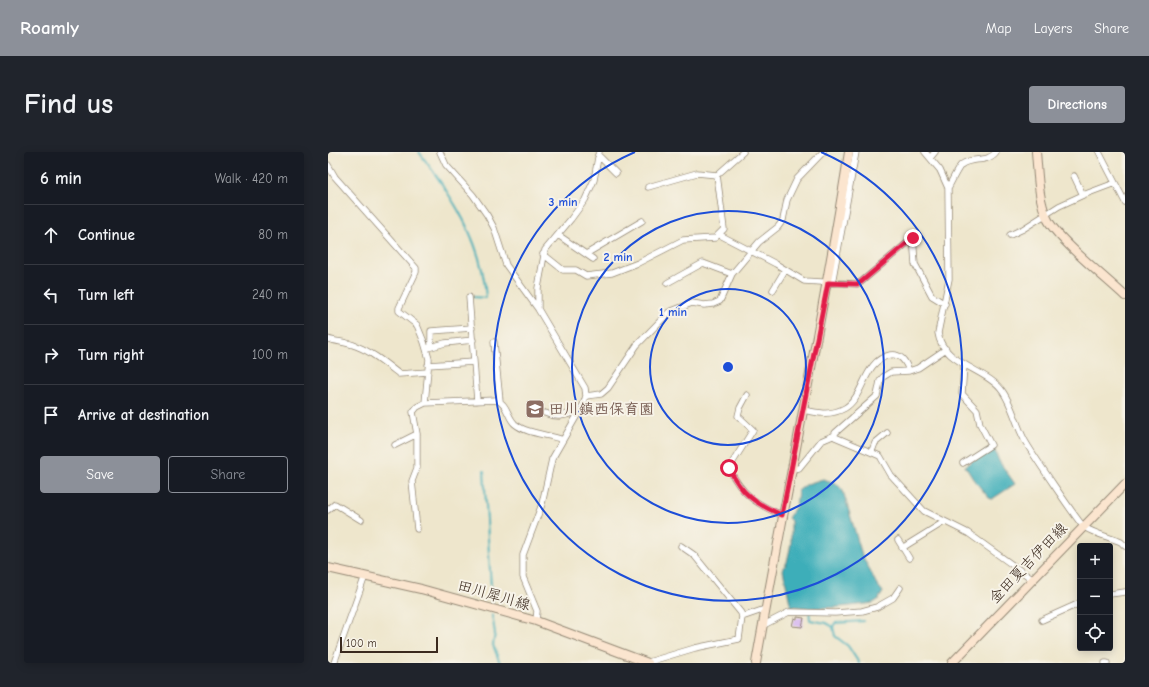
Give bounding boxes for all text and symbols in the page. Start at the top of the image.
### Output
text: Roamly [20,17,79,39]
text: Map [985,20,1012,37]
text: Layers [1034,20,1072,37]
text: Share [1094,20,1129,37]
button: Directions [1029,86,1125,123]
text: Find us [24,88,113,120]
text: 6 min [40,169,82,188]
text: Walk · 420 m [215,171,288,186]
text: 3 min [548,195,578,209]
icon: ahead [40,224,62,246]
text: Continue [78,226,135,244]
text: 80 m [258,227,288,242]
route end [904,229,922,247]
text: 2 min [603,250,633,264]
icon: left [40,284,62,306]
text: Turn left [78,286,134,304]
text: 240 m [252,287,288,302]
text: 1 min [659,305,687,319]
icon: right [40,344,62,366]
text: Turn right [78,346,144,364]
text: 100 m [252,347,288,362]
centre of rings [721,360,735,374]
school or university icon: 田川鎮西保育園 [524,398,546,420]
place label: 田川鎮西保育園 [549,400,654,418]
icon: arrive [40,404,62,426]
text: Arrive at destination [78,406,209,424]
button: Save [40,456,160,493]
button: Share [168,456,288,493]
route start [720,459,738,477]
street label: 金田夏吉伊田線 [985,519,1071,607]
map controls [1077,543,1113,651]
button: + [1077,543,1113,579]
street label: 田川犀川線 [455,576,533,614]
button: − [1077,579,1113,615]
button: locate [1077,615,1113,651]
scale bar [340,635,438,654]
text: 100 m [346,637,377,650]

